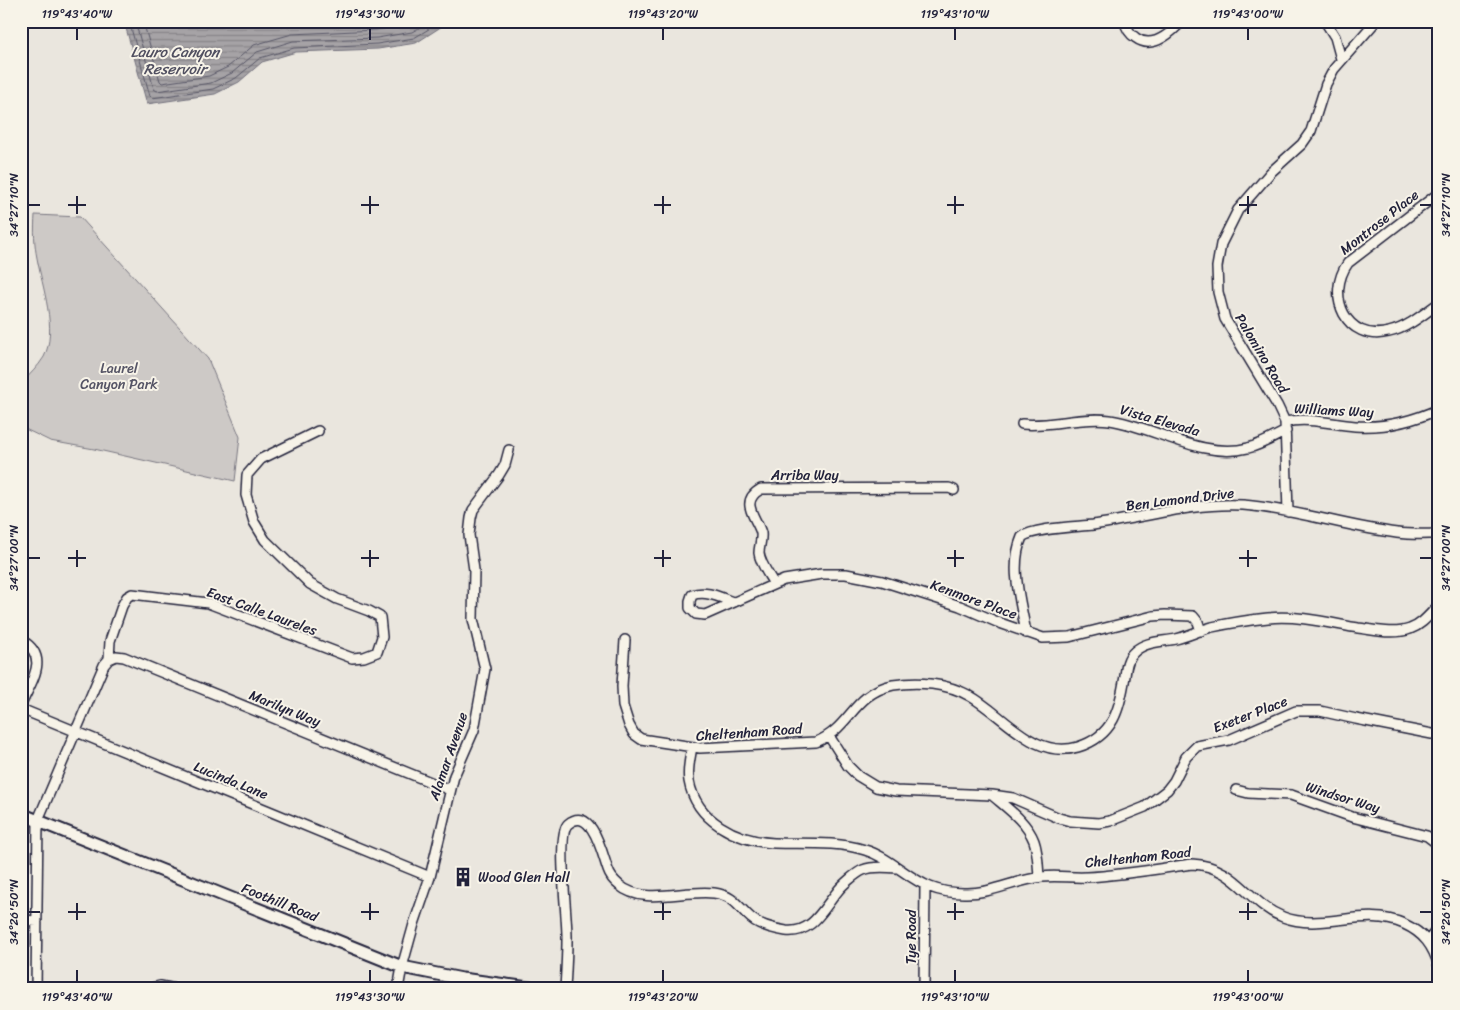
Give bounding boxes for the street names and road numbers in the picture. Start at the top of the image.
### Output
street label: Montrose Place [1334,183,1425,262]
street label: Palomino Road [1228,308,1296,399]
street label: Williams Way [1294,396,1375,425]
street label: Vista Elevada [1117,397,1204,444]
street label: Arriba Way [770,463,840,488]
street label: Ben Lomond Drive [1125,480,1236,519]
street label: Kenmore Place [927,572,1021,627]
street label: East Calle Laureles [203,580,321,643]
street label: Marilyn Way [245,683,325,734]
street label: Exeter Place [1209,689,1291,740]
street label: Alamar Avenue [421,709,475,805]
street label: Cheltenham Road [695,716,805,749]
street label: Lucinda Lane [190,754,272,807]
street label: Windsor Way [1302,774,1384,821]
street label: Cheltenham Road [1084,839,1194,875]
street label: Foothill Road [238,876,323,930]
street label: Tye Road [899,908,924,964]

